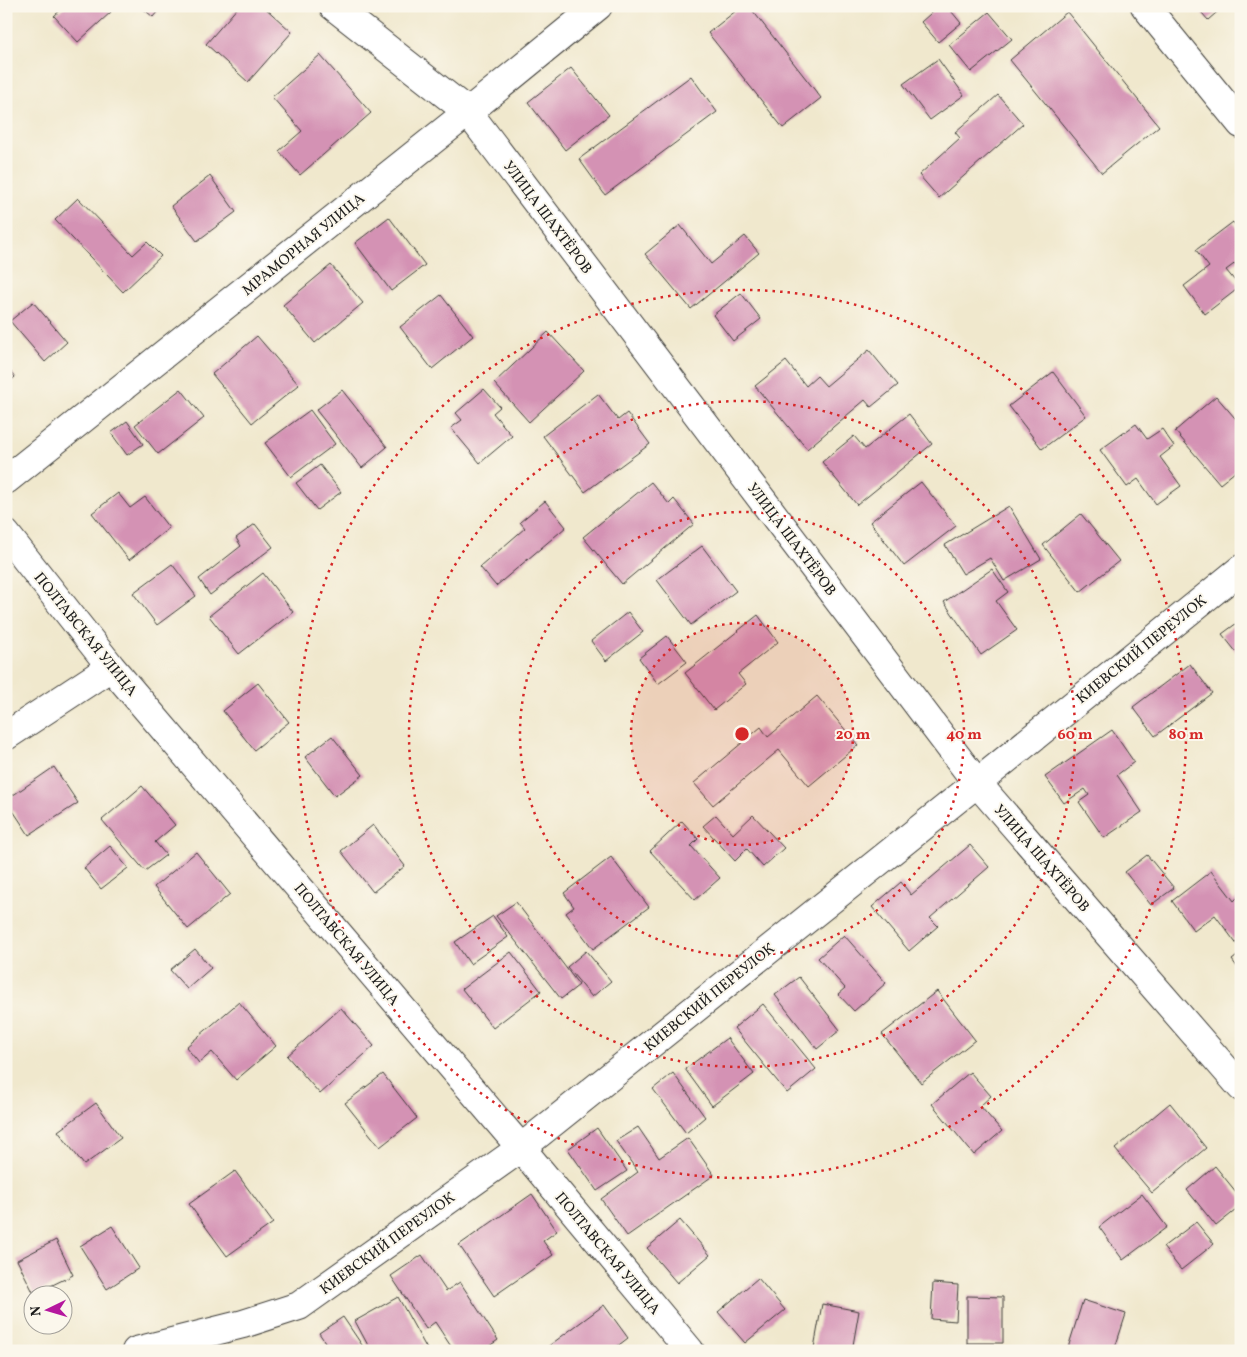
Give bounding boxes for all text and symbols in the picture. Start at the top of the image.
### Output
street label: УЛИЦА ШАХТЁРОВ [497,157,596,279]
street label: МРАМОРНАЯ УЛИЦА [238,189,370,301]
street label: УЛИЦА ШАХТЁРОВ [741,479,840,601]
street label: ПОЛТАВСКАЯ УЛИЦА [28,568,142,702]
street label: КИЕВСКИЙ ПЕРЕУЛОК [1072,591,1212,709]
centre of rings [733,725,751,743]
text: 20 m [836,725,871,746]
text: 40 m [946,725,982,746]
text: 60 m [1058,725,1093,746]
text: 80 m [1169,725,1204,746]
street label: УЛИЦА ШАХТЁРОВ [988,800,1094,917]
street label: ПОЛТАВСКАЯ УЛИЦА [288,879,404,1011]
street label: КИЕВСКИЙ ПЕРЕУЛОК [640,939,780,1057]
street label: КИЕВСКИЙ ПЕРЕУЛОК [316,1188,460,1300]
street label: ПОЛТАВСКАЯ УЛИЦА [549,1188,665,1320]
north arrow [22,1284,72,1334]
text: N [27,1305,46,1317]

